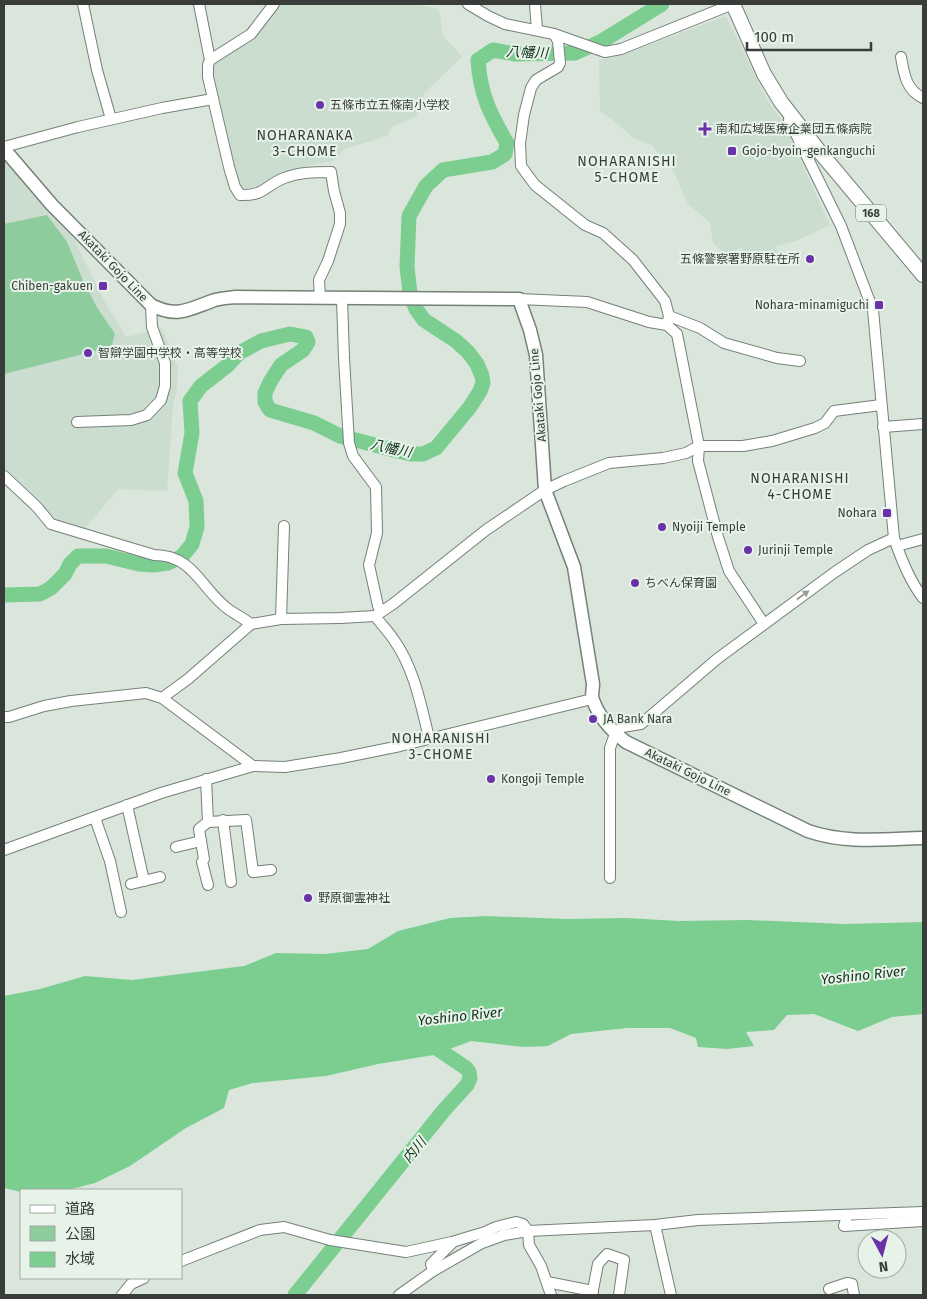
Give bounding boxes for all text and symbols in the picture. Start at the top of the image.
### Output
scale bar [747,20,871,52]
text: 100 m [754,28,794,46]
water label: 八幡川 [506,43,550,62]
place label: 五條市立五條南小学校 [330,98,450,112]
marker: 五條市立五條南小学校 [314,99,326,111]
marker: 南和広域医療企業団五條病院 [698,122,712,136]
place label: 南和広域医療企業団五條病院 [716,122,872,136]
district label: NOHARANAKA 3-CHOME [256,127,354,160]
place label: Gojo-byoin-genkanguchi [742,144,875,158]
marker: Gojo-byoin-genkanguchi [726,145,738,157]
district label: NOHARANISHI 5-CHOME [577,153,677,186]
road number: 168 [856,204,886,222]
street label: Akataki Gojo Line [75,227,151,305]
place label: 五條警察署野原駐在所 [680,252,800,266]
marker: 五條警察署野原駐在所 [804,253,816,265]
place label: Chiben-gakuen [11,279,93,293]
marker: Chiben-gakuen [97,280,109,292]
place label: Nohara-minamiguchi [755,298,869,312]
marker: Nohara-minamiguchi [873,299,885,311]
place label: 智辯学園中学校・高等学校 [98,346,242,360]
marker: 智辯学園中学校・高等学校 [82,347,94,359]
street label: Akataki Gojo Line [527,348,549,442]
water label: 八幡川 [369,436,415,462]
district label: NOHARANISHI 4-CHOME [750,470,850,503]
place label: Nohara [837,506,877,520]
marker: Nohara [881,507,893,519]
place label: Nyoiji Temple [672,520,746,534]
marker: Nyoiji Temple [656,521,668,533]
place label: Jurinji Temple [758,543,833,557]
marker: Jurinji Temple [742,544,754,556]
place label: ちべん保育園 [645,576,717,590]
marker: ちべん保育園 [629,577,641,589]
one-way arrow [797,590,810,600]
place label: JA Bank Nara [603,712,672,726]
marker: JA Bank Nara [587,713,599,725]
district label: NOHARANISHI 3-CHOME [391,730,491,763]
street label: Akataki Gojo Line [643,745,733,799]
place label: Kongoji Temple [501,772,584,786]
marker: Kongoji Temple [485,773,497,785]
place label: 野原御霊神社 [318,891,390,905]
marker: 野原御霊神社 [302,892,314,904]
water label: Yoshino River [820,963,907,988]
water label: Yoshino River [417,1004,504,1029]
water label: 内川 [399,1133,431,1167]
legend [20,1189,182,1279]
text: 道路 [65,1200,95,1218]
text: 公園 [65,1225,95,1243]
north arrow [857,1229,907,1279]
text: 水域 [65,1250,95,1268]
text: N [878,1257,889,1275]

